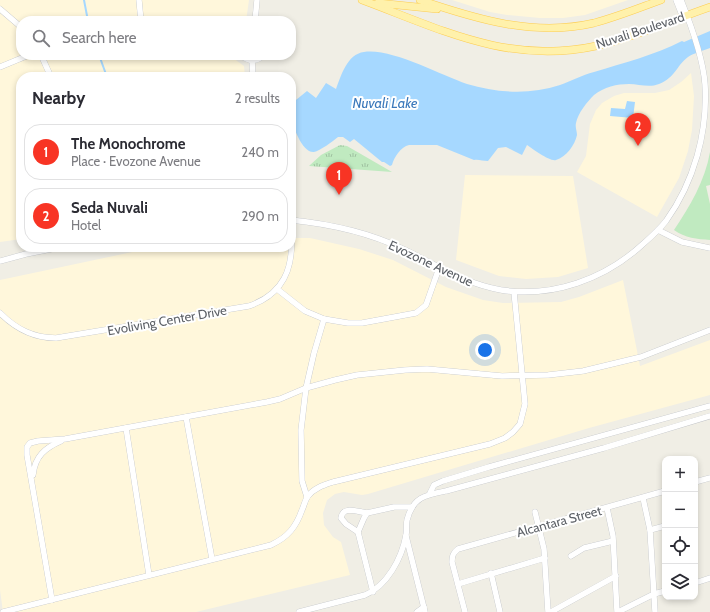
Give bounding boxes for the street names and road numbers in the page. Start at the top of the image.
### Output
street label: Nuvali Boulevard [594,8,686,52]
street label: Evozone Avenue [386,236,476,290]
street label: Evoliving Center Drive [106,302,228,338]
street label: Alcantara Street [515,502,604,540]

